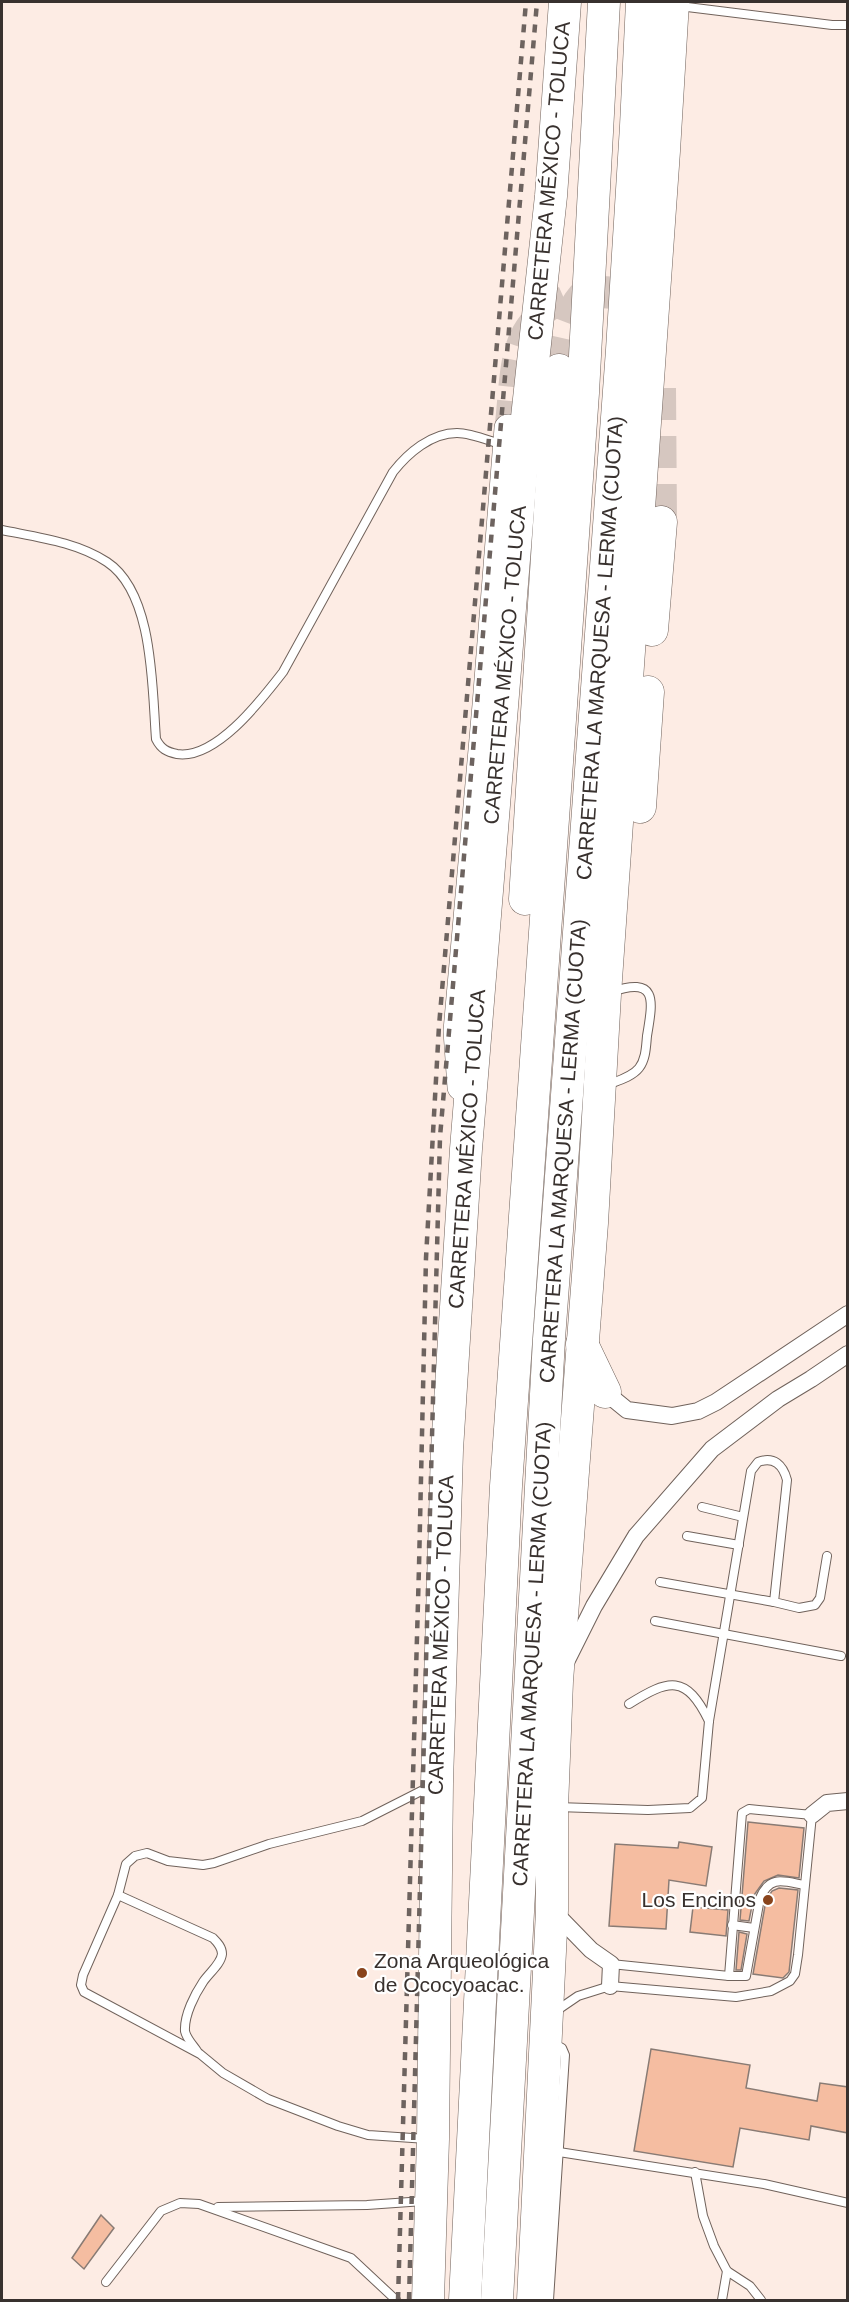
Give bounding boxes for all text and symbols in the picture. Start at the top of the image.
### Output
street label: CARRETERA MÉXICO - TOLUCA [523,21,574,341]
street label: CARRETERA LA MARQUESA - LERMA (CUOTA) [572,415,627,881]
street label: CARRETERA MÉXICO - TOLUCA [479,505,530,825]
street label: CARRETERA LA MARQUESA - LERMA (CUOTA) [535,918,590,1384]
street label: CARRETERA MÉXICO - TOLUCA [444,988,489,1309]
street label: CARRETERA LA MARQUESA - LERMA (CUOTA) [508,1421,555,1887]
street label: CARRETERA MÉXICO - TOLUCA [423,1475,458,1795]
place label: Los Encinos [642,1888,756,1911]
marker: Los Encinos [761,1893,775,1907]
place label: Zona Arqueológica de Ococyoacac. [374,1949,549,1996]
marker: Zona Arqueológica de Ococyoacac. [355,1966,369,1980]

